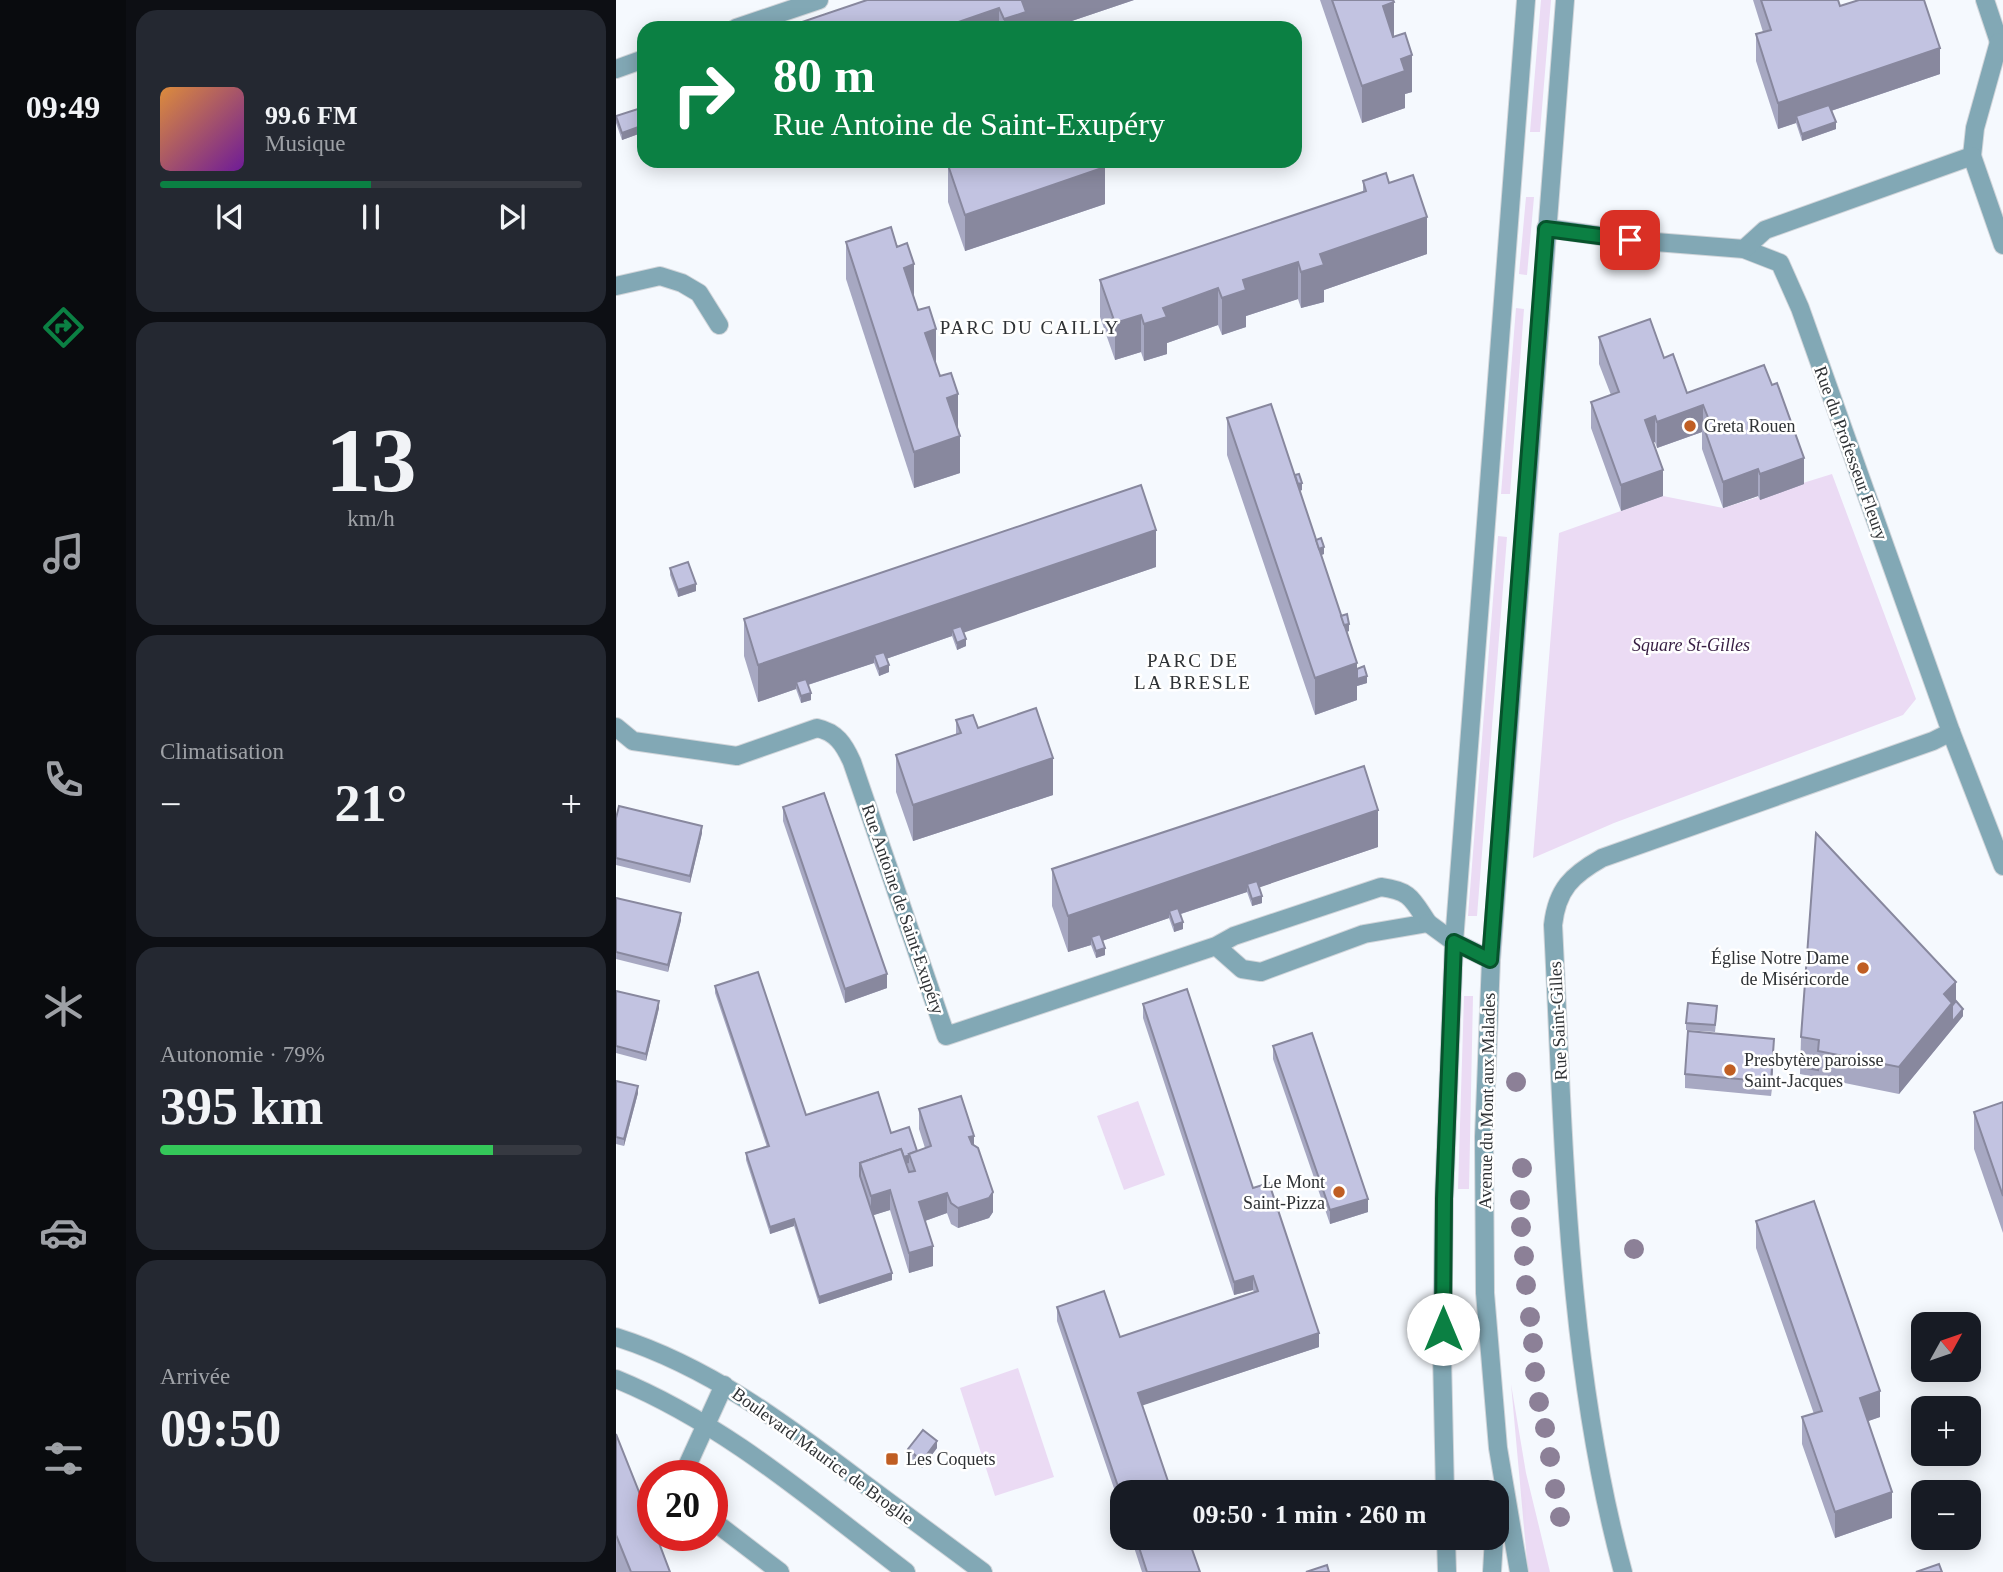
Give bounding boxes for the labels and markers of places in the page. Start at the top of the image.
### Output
pin [1600,210,1660,270]
place label: Greta Rouen [1704,416,1795,436]
marker: Greta Rouen [1682,418,1698,434]
place label: Église Notre Dame de Miséricorde [1711,947,1849,989]
marker: Église Notre Dame de Miséricorde [1855,960,1871,976]
place label: Presbytère paroisse Saint-Jacques [1744,1050,1883,1091]
marker: Presbytère paroisse Saint-Jacques [1722,1062,1738,1078]
place label: Le Mont Saint-Pizza [1243,1172,1325,1213]
marker: Le Mont Saint-Pizza [1331,1184,1347,1200]
place label: Les Coquets [906,1449,996,1469]
marker: Les Coquets [884,1451,900,1467]

